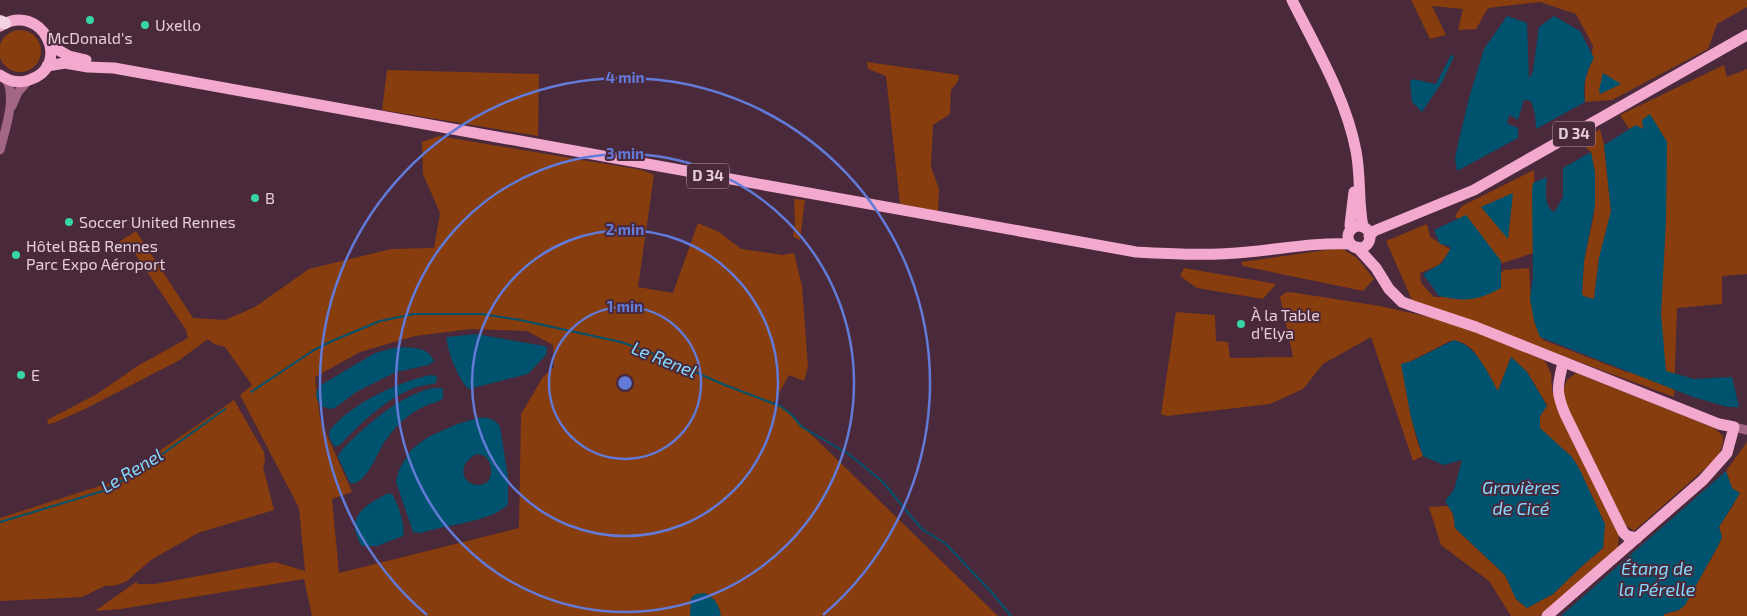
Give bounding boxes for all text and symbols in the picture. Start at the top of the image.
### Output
marker: McDonald's [84,14,96,26]
place label: Uxello [155,15,201,34]
marker: Uxello [139,19,151,31]
place label: McDonald's [47,28,133,47]
text: 4 min [605,68,645,86]
road number: D 34 [1553,122,1595,146]
text: 3 min [606,144,644,162]
road number: D 34 [687,164,729,188]
place label: B [265,188,275,207]
marker: B [249,192,261,204]
place label: Soccer United Rennes [79,212,236,231]
marker: Soccer United Rennes [63,216,75,228]
text: 2 min [606,220,644,238]
place label: Hôtel B&B Rennes Parc Expo Aéroport [26,236,165,273]
marker: Hôtel B&B Rennes Parc Expo Aéroport [10,249,22,261]
text: 1 min [607,297,643,315]
place label: À la Table d’Elya [1251,305,1320,342]
marker: À la Table d’Elya [1235,318,1247,330]
water label: Le Renel [628,336,700,382]
place label: E [31,365,40,384]
marker: E [15,369,27,381]
centre of rings [616,374,634,392]
water label: Le Renel [96,443,167,497]
water label: Gravières de Cicé [1482,476,1560,519]
water label: Étang de la Pérelle [1619,557,1696,600]

